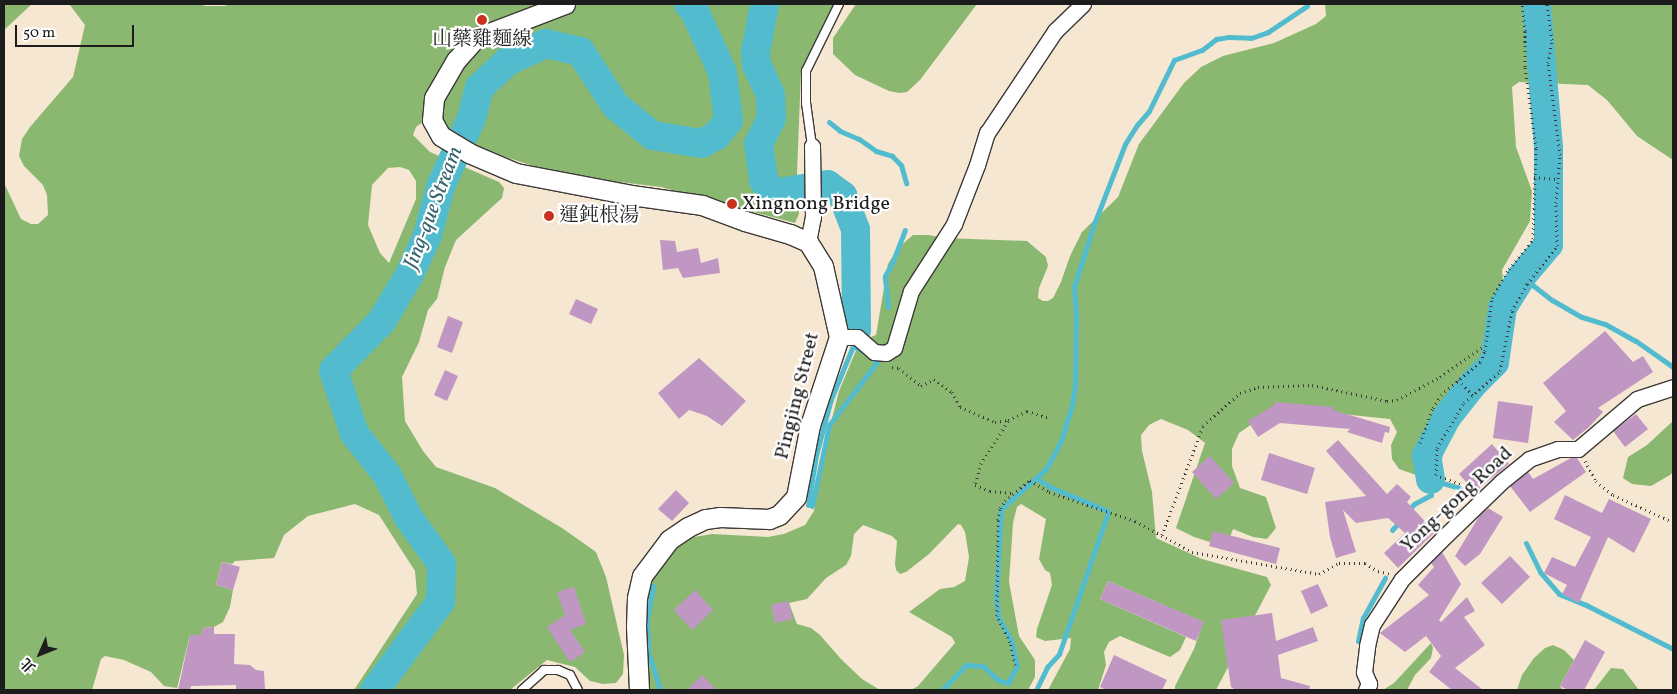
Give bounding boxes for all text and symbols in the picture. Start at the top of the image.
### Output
marker: 山藥雞麵線 [476,14,488,26]
scale bar [18,15,136,47]
text: 50 m [23,23,55,44]
place label: 山藥雞麵線 [432,28,532,52]
water label: Jing-que Stream [399,143,469,273]
place label: Xingnong Bridge [742,192,890,216]
marker: Xingnong Bridge [726,198,738,210]
place label: 運鈍根湯 [559,204,639,228]
marker: 運鈍根湯 [543,210,555,222]
street label: Pingjing Street [771,330,825,462]
street label: Yong-gong Road [1396,442,1518,558]
north arrow [15,629,65,679]
text: 北 [17,653,41,676]

